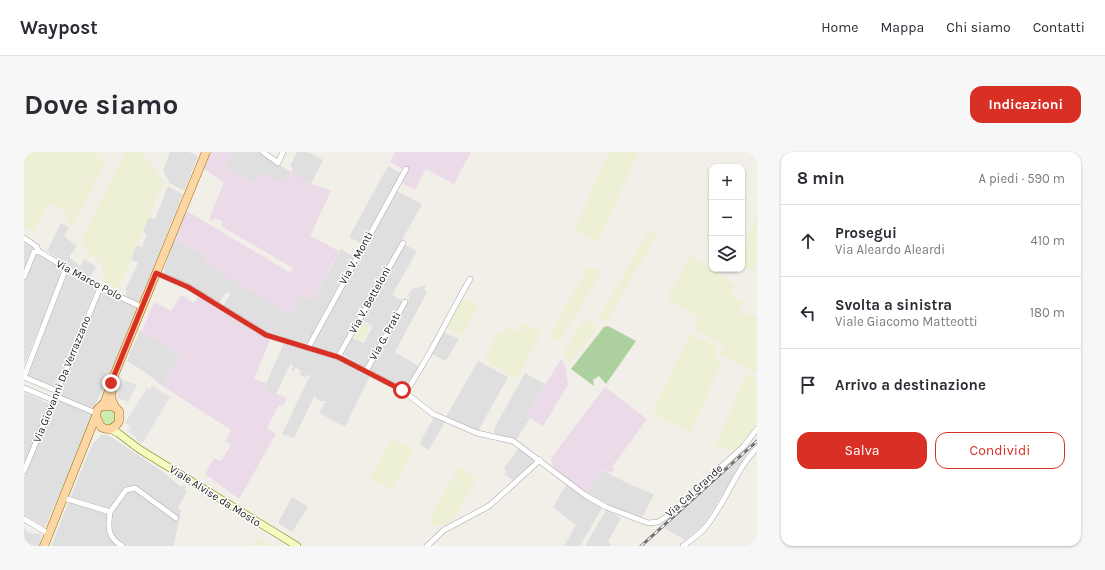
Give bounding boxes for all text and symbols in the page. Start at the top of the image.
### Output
text: Waypost [20,17,98,39]
text: Home [821,19,858,36]
text: Mappa [880,19,924,36]
text: Chi siamo [946,19,1011,36]
text: Contatti [1033,19,1085,36]
button: Indicazioni [970,86,1081,123]
text: Dove siamo [24,88,178,121]
map controls [709,164,745,272]
button: + [709,164,745,200]
text: 8 min [797,168,845,188]
text: A piedi · 590 m [978,171,1065,186]
button: − [709,200,745,236]
text: Prosegui [835,224,897,242]
street label: Via V. Monti [336,229,376,287]
icon: ahead [797,230,819,252]
text: 410 m [1030,233,1065,248]
button: layers [709,236,745,272]
text: Via Aleardo Aleardi [835,242,945,257]
street label: Via Marco Polo [54,257,124,303]
street label: Via V. Betteloni [346,264,394,336]
text: Svolta a sinistra [835,296,952,314]
icon: left [797,302,819,324]
text: 180 m [1030,305,1065,320]
street label: Via G. Prati [366,310,404,362]
street label: Via Giovanni Da Verrazzano [31,314,93,444]
text: Viale Giacomo Matteotti [835,314,978,329]
route end [102,374,120,392]
icon: arrive [797,374,819,396]
text: Arrivo a destinazione [835,376,986,394]
route start [393,381,411,399]
button: Salva [797,432,927,469]
button: Condividi [935,432,1065,469]
street label: Via Cal Grande [663,462,726,520]
street label: Viale Alvise da Mosto [167,463,263,529]

